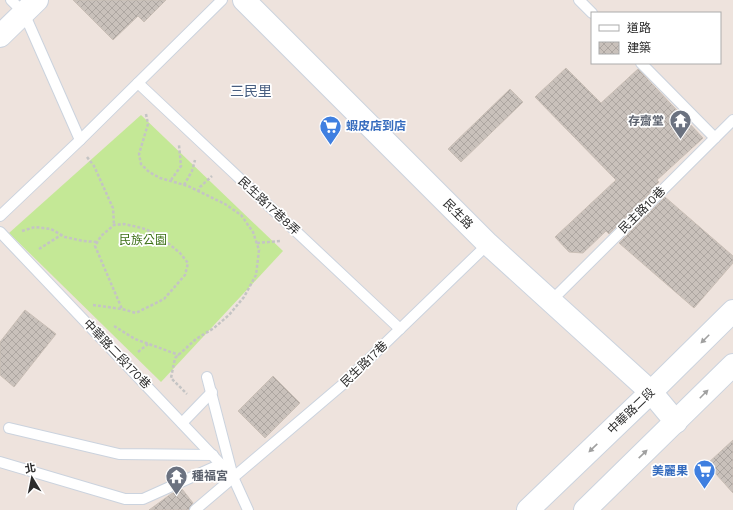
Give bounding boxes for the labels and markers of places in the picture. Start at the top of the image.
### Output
temple icon: 存齋堂 [667,108,693,141]
supermarket icon: 蝦皮店到店 [318,113,344,146]
place label: 存齋堂 [628,114,664,128]
place label: 蝦皮店到店 [346,119,406,133]
supermarket icon: 美麗果 [691,458,717,491]
temple icon: 種福宮 [164,463,190,496]
place label: 美麗果 [652,464,688,478]
place label: 種福宮 [192,469,228,483]

